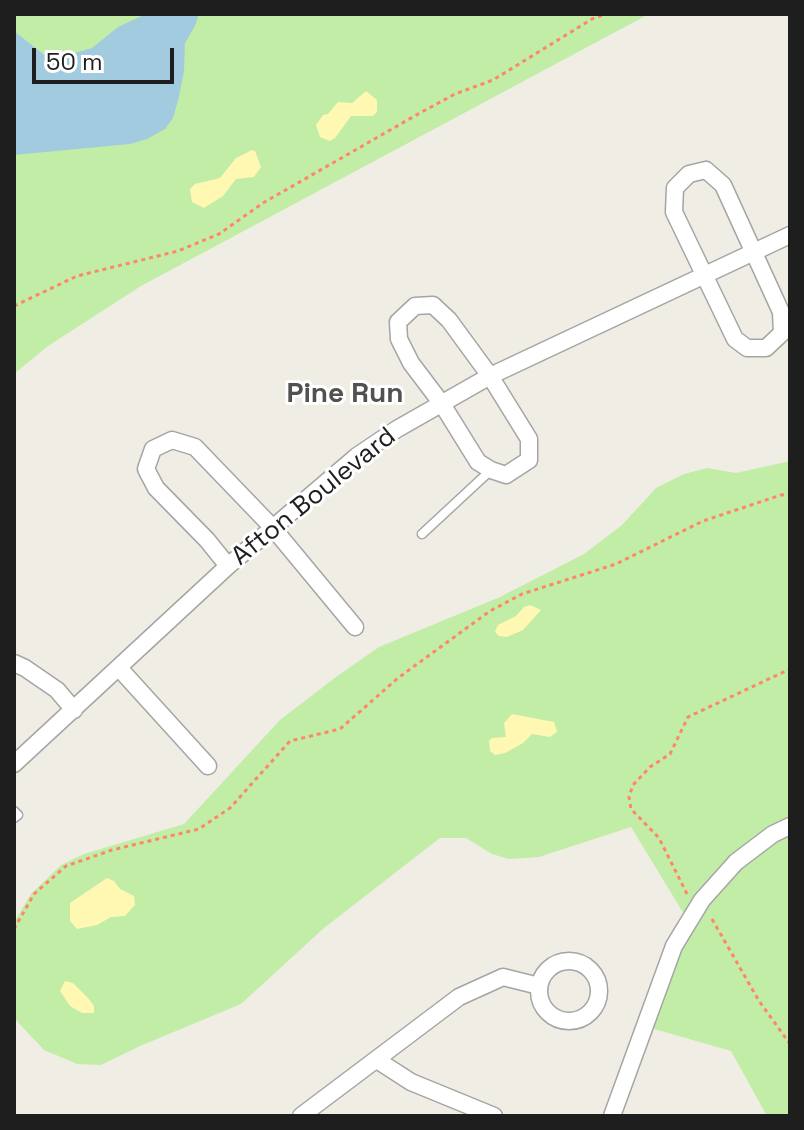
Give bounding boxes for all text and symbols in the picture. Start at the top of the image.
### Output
scale bar [36,32,178,82]
text: 50 m [46,46,103,77]
district label: Pine Run [286,377,404,411]
street label: Afton Boulevard [226,421,402,573]

